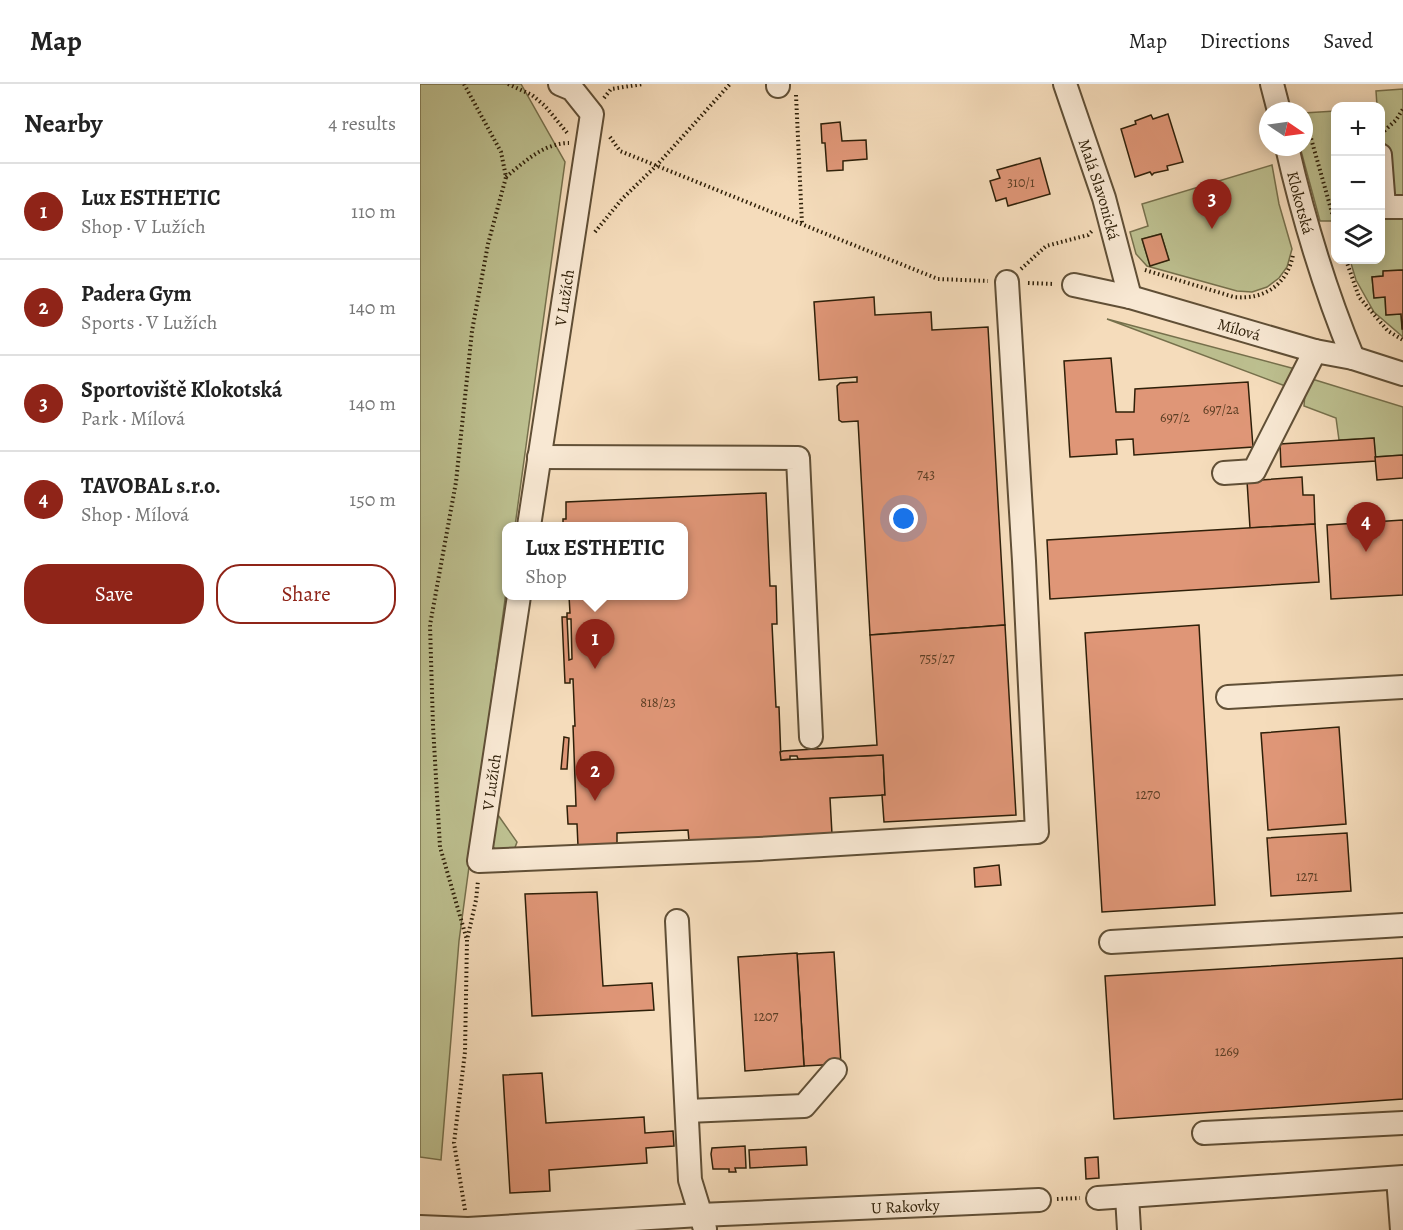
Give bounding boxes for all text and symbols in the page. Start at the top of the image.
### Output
text: Map [30,22,82,60]
text: Map [1129,27,1167,55]
text: Directions [1200,27,1290,55]
text: Saved [1323,27,1373,55]
north arrow [1259,102,1313,156]
map controls [1331,102,1385,264]
button: + [1331,102,1385,156]
text: Nearby [24,106,103,141]
text: 4 results [328,110,396,137]
street label: Malá Slavonická [1073,136,1125,243]
button: − [1331,156,1385,210]
street label: Klokotská [1281,169,1319,237]
house number: 310/1 [1007,173,1035,192]
pin: 3 [1192,180,1232,229]
text: Lux ESTHETIC [81,183,220,213]
text: 1 [40,198,47,225]
text: 110 m [351,198,396,225]
button: layers [1331,210,1385,264]
text: Shop · V Lužích [81,213,206,240]
street label: V Lužích [550,268,580,329]
text: Padera Gym [81,279,192,309]
text: 2 [39,294,48,321]
text: 140 m [349,294,396,321]
text: Sports · V Lužích [81,309,217,336]
street label: Mílová [1215,313,1264,347]
text: Sportoviště Klokotská [81,375,282,405]
text: 3 [39,390,48,417]
text: 140 m [349,390,396,417]
house number: 697/2a [1203,400,1240,419]
text: Park · Mílová [81,405,185,432]
house number: 697/2 [1160,408,1190,427]
house number: 743 [917,465,935,484]
text: TAVOBAL s.r.o. [81,471,221,501]
text: 4 [39,486,48,513]
text: 150 m [349,486,396,513]
text: Shop · Mílová [81,501,189,528]
pin: 4 [1346,502,1386,552]
your location [889,504,918,533]
popup [502,522,688,600]
text: Lux ESTHETIC [525,533,665,563]
text: Shop [525,563,567,590]
button: Save [24,564,204,624]
button: Share [216,564,396,624]
pin: 1 [576,620,615,669]
house number: 755/27 [919,649,955,668]
house number: 818/23 [640,693,676,712]
street label: V Lužích [477,752,507,813]
pin: 2 [576,752,615,801]
house number: 1270 [1136,785,1160,804]
house number: 1271 [1296,867,1318,886]
house number: 1207 [754,1007,779,1026]
house number: 1269 [1215,1042,1239,1061]
street label: U Rakovky [871,1194,941,1219]

